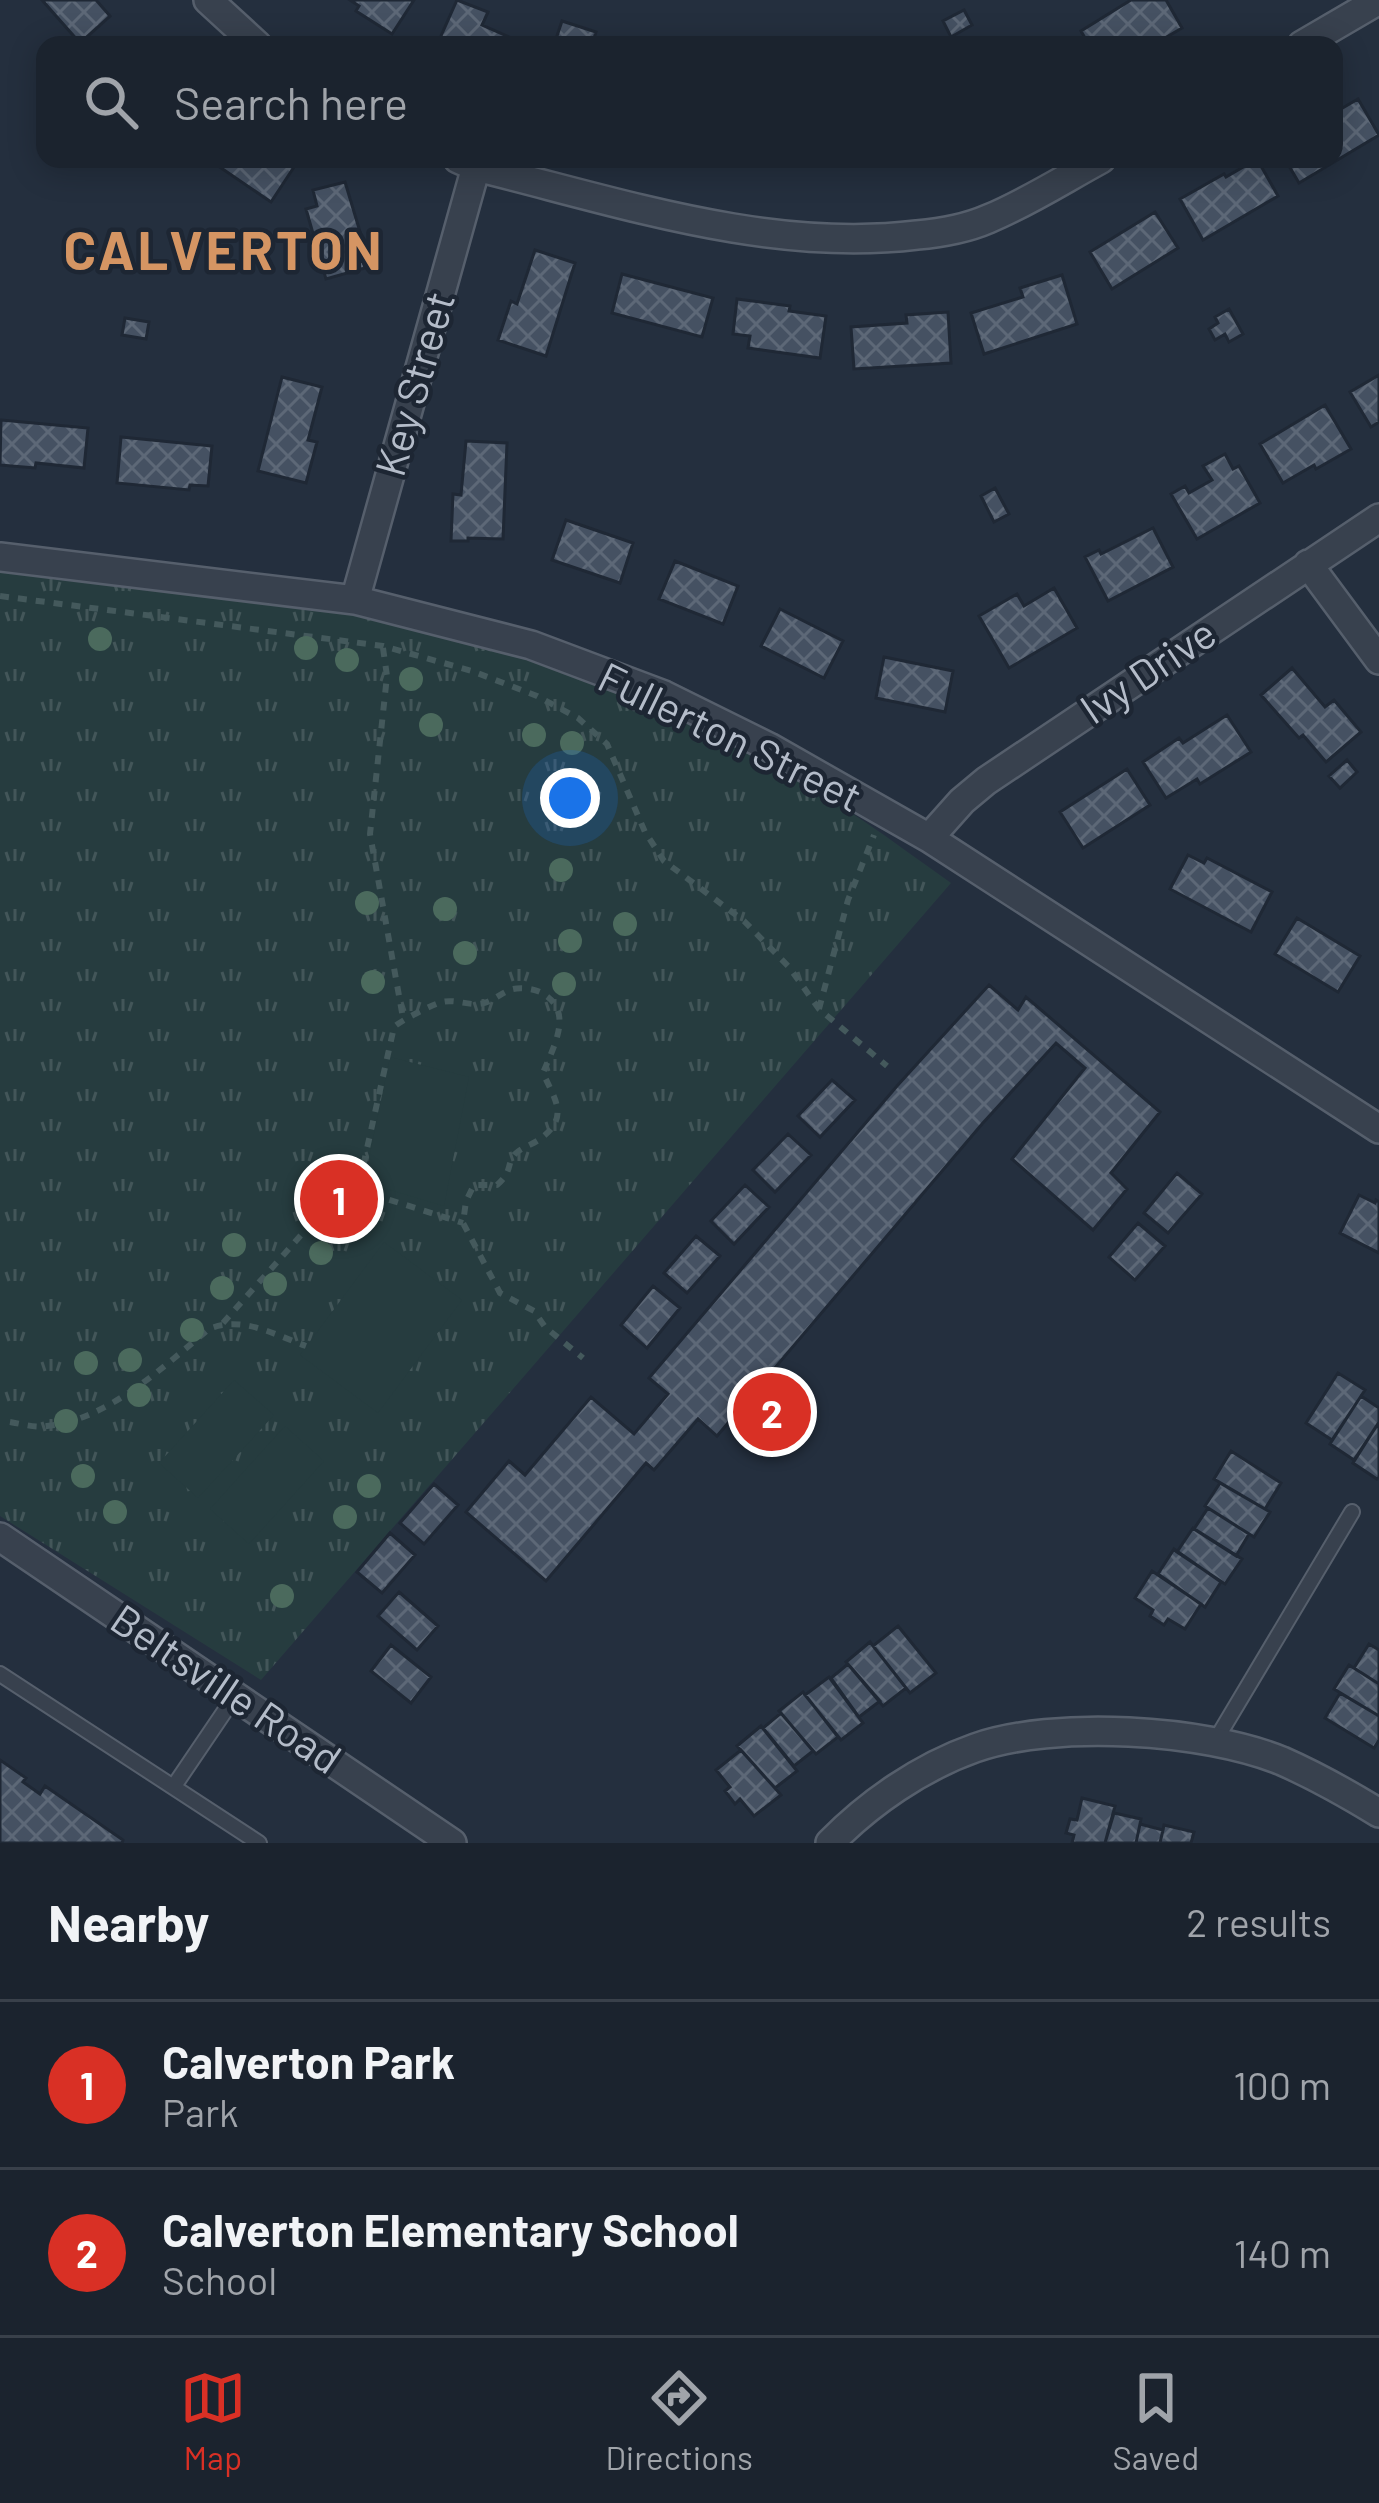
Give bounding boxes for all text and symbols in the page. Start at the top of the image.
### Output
search box [36,36,1343,168]
icon: search [78,69,144,135]
text: Search here [174,75,408,129]
district label: CALVERTON [63,216,385,281]
street label: Key Street [363,286,464,482]
street label: Ivy Drive [1070,606,1224,733]
street label: Fullerton Street [591,650,871,820]
your location [540,768,600,828]
pin: 1 [300,1154,378,1244]
pin: 2 [733,1367,811,1457]
street label: Beltsville Road [103,1592,351,1782]
text: Nearby [48,1891,209,1952]
text: 2 results [1186,1898,1331,1945]
text: Calverton Park [162,2034,455,2088]
text: 1 [80,2061,94,2108]
text: 100 m [1233,2061,1331,2108]
text: Park [162,2088,239,2135]
text: Calverton Elementary School [162,2202,739,2256]
text: 2 [76,2229,98,2276]
text: 140 m [1234,2229,1331,2276]
text: School [162,2256,277,2303]
tab: Map [180,2365,246,2477]
tab: Directions [605,2365,753,2477]
tab: Saved [1113,2365,1199,2477]

